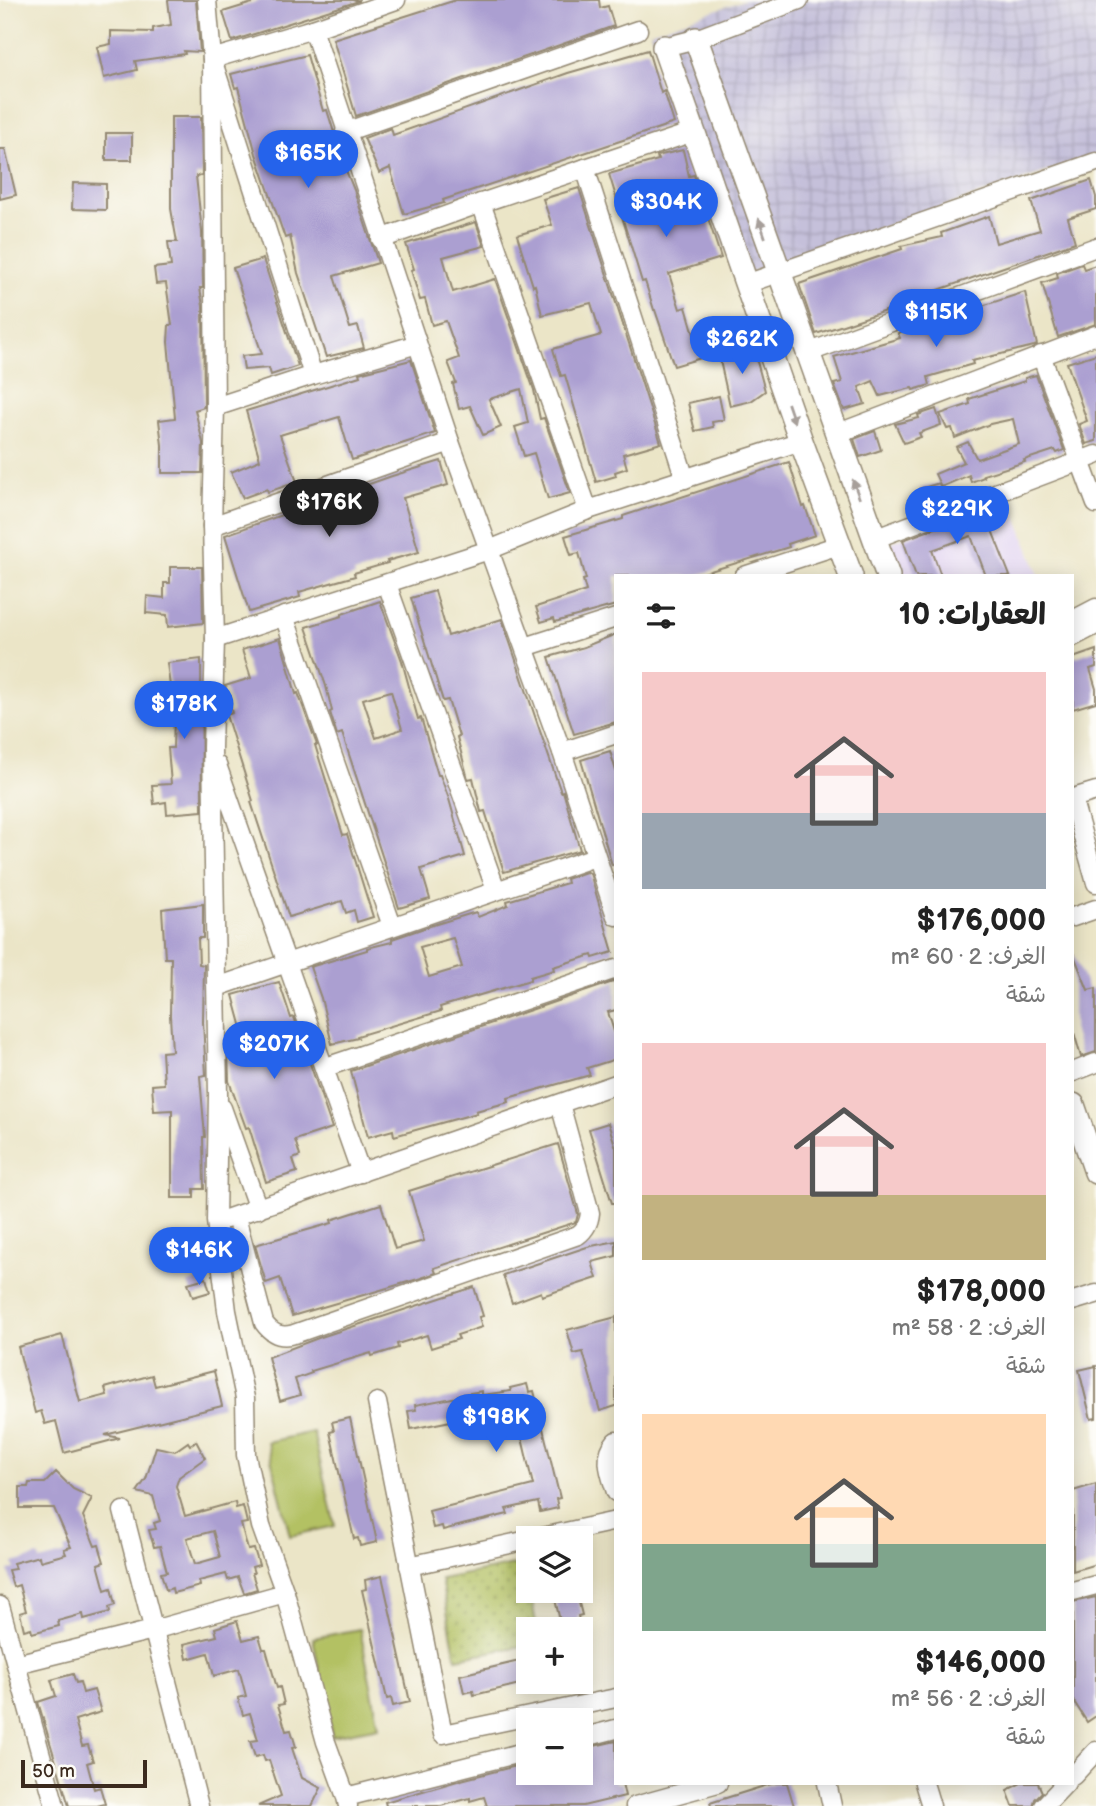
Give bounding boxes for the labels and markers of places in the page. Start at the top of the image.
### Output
pin: $165K [259,130,357,190]
pin: $304K [617,180,715,239]
pin: $115K [887,290,985,349]
pin: $262K [693,316,791,376]
pin: $176K [280,480,378,539]
pin: $229K [908,486,1006,546]
pin: $178K [135,682,233,741]
pin: $207K [225,1021,323,1081]
pin: $146K [150,1228,248,1287]
pin: $198K [447,1394,545,1454]

